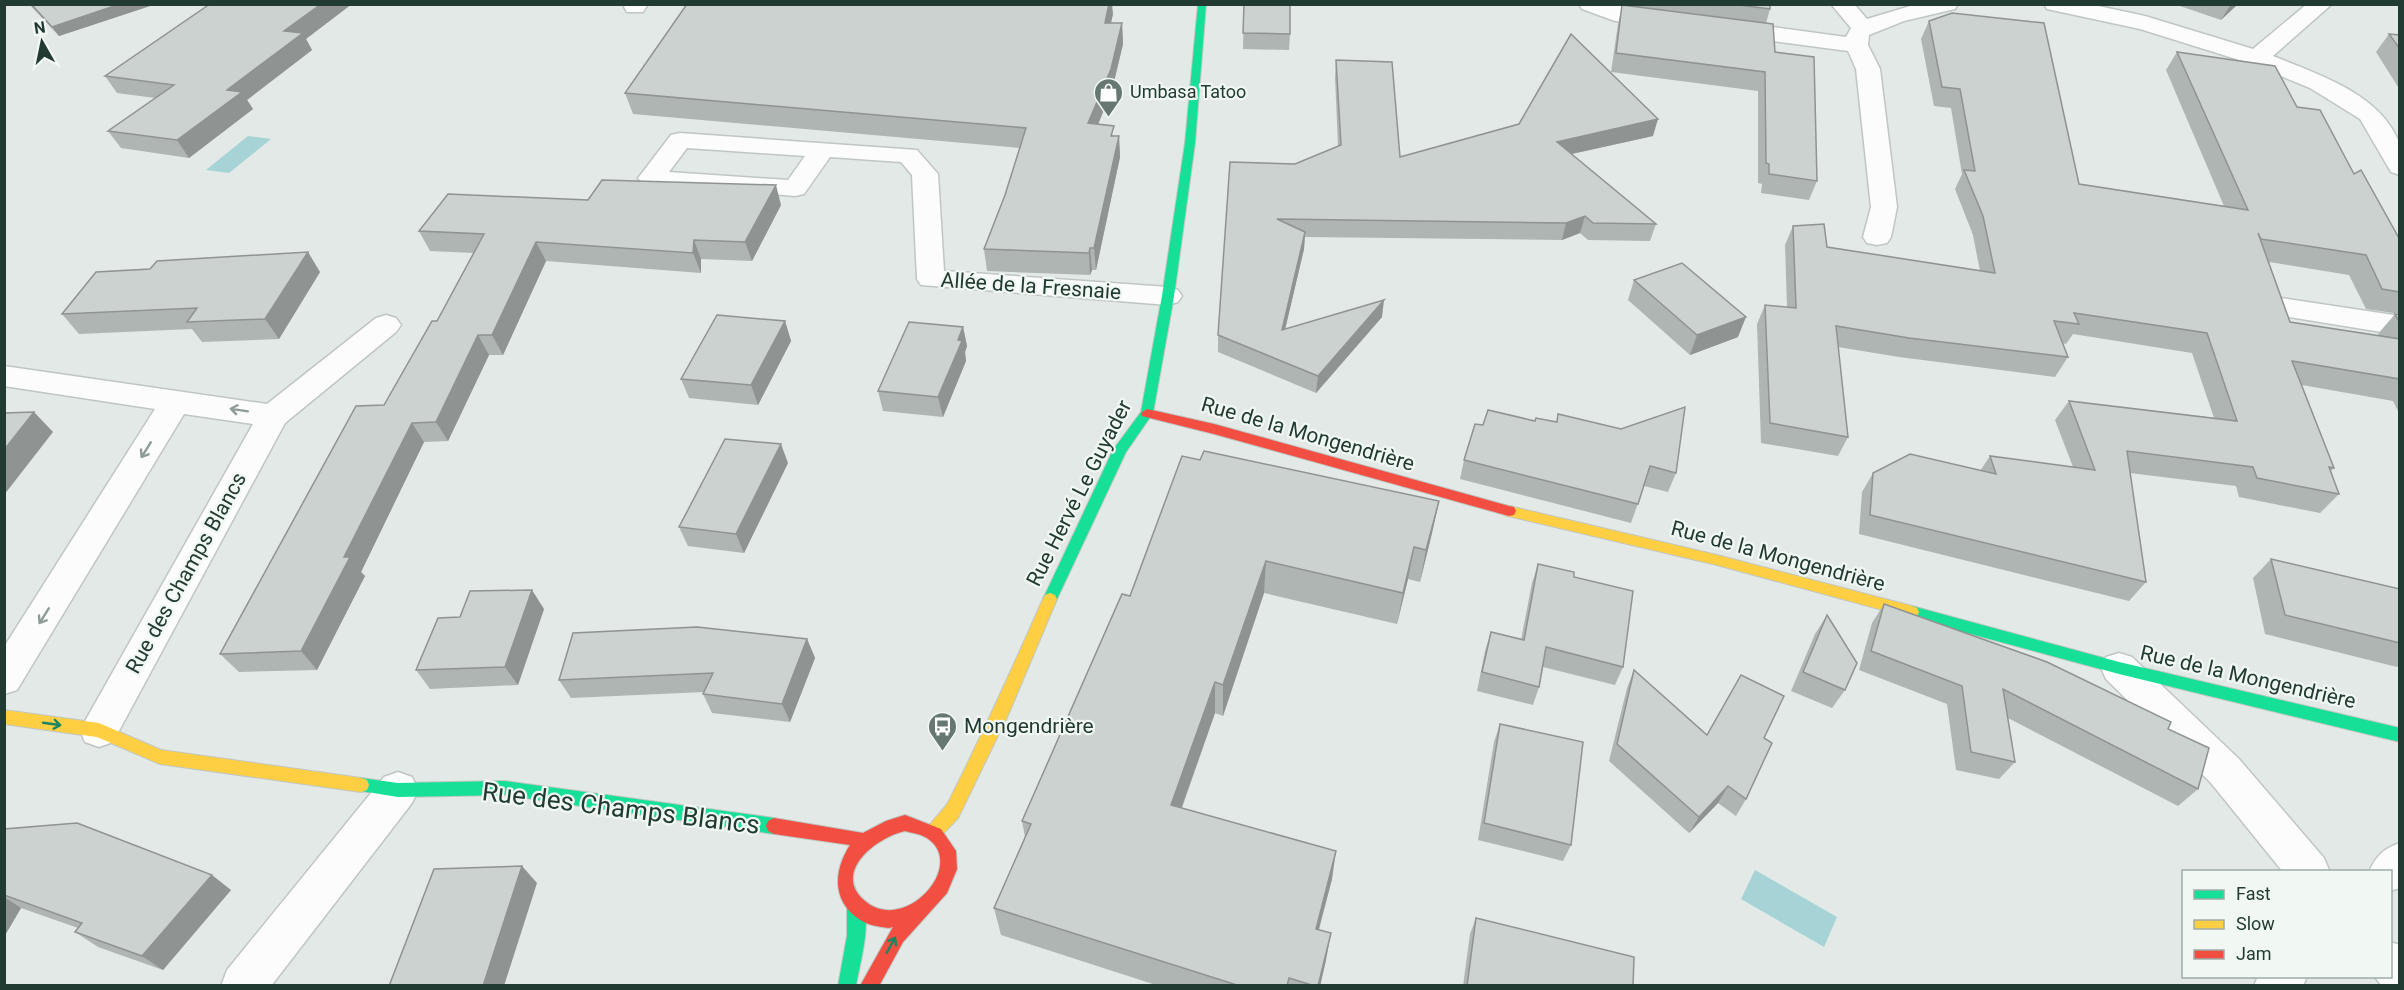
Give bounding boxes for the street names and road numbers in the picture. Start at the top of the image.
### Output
street label: Allée de la Fresnaie [940,268,1122,304]
street label: Rue de la Mongendrière [1199,392,1417,476]
street label: Rue Hervé Le Guyader [1022,396,1136,590]
street label: Rue des Champs Blancs [121,468,251,678]
street label: Rue de la Mongendrière [1668,516,1888,596]
street label: Rue de la Mongendrière [2138,641,2358,713]
street label: Rue des Champs Blancs [480,776,762,840]

